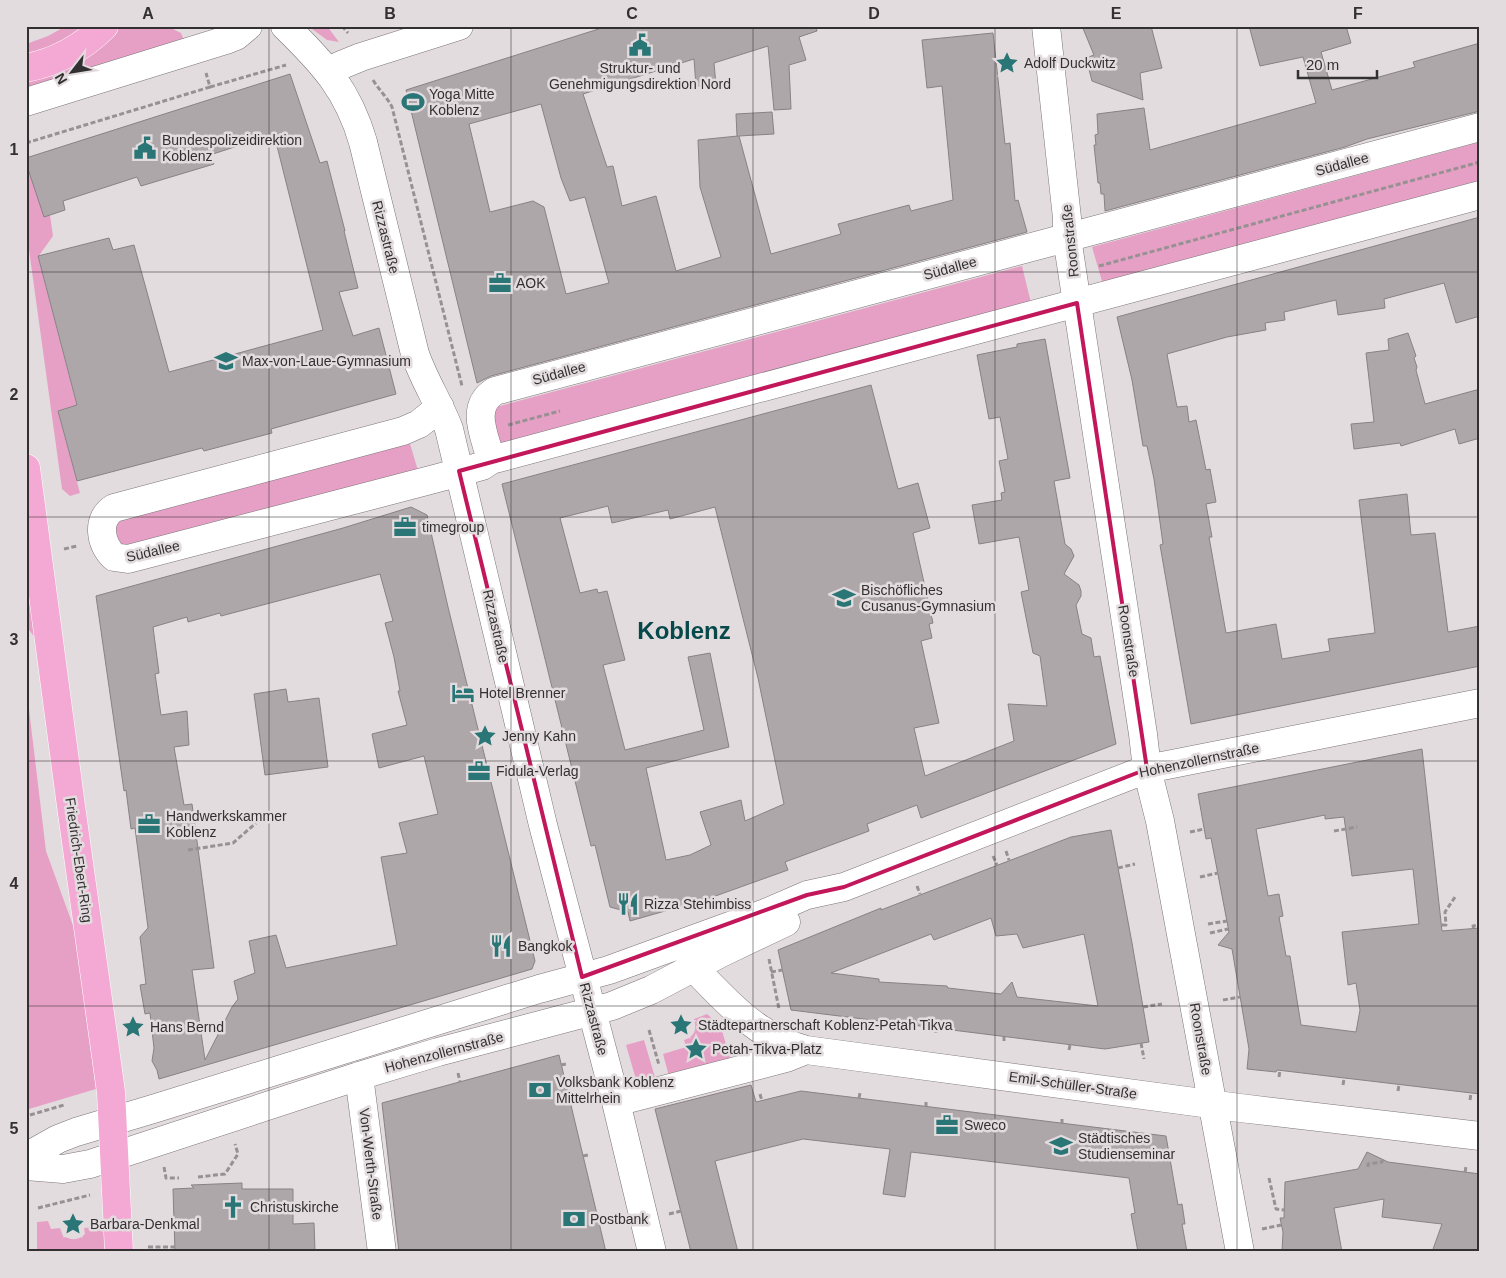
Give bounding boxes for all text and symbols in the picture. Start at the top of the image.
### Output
text: A [142,5,154,22]
text: B [384,5,396,22]
text: C [626,5,638,22]
text: D [868,5,880,22]
text: E [1111,5,1122,22]
text: F [1353,5,1363,22]
public building icon: Struktur- und Genehmigungsdirektion Nord [627,32,653,58]
north arrow [48,48,98,98]
scale bar [1298,48,1377,80]
place icon: Adolf Duckwitz [994,50,1020,76]
place label: Adolf Duckwitz [1024,55,1116,71]
text: 20 m [1306,56,1339,73]
place label: Struktur- und Genehmigungsdirektion Nord [549,60,731,92]
text: N [51,70,70,87]
place label: Yoga Mitte Koblenz [429,86,495,118]
sports icon: Yoga Mitte Koblenz [400,89,426,115]
place label: Bundespolizeidirektion Koblenz [162,132,302,164]
public building icon: Bundespolizeidirektion Koblenz [132,135,158,161]
text: 1 [10,141,19,158]
street label: Südallee [1314,149,1371,179]
street label: Rizzastraße [369,199,403,275]
street label: Roonstraße [1058,204,1082,278]
street label: Südallee [922,253,979,283]
office icon: AOK [487,270,513,296]
place label: AOK [516,275,546,291]
school or university icon: Max-von-Laue-Gymnasium [213,348,239,374]
place label: Max-von-Laue-Gymnasium [242,353,411,369]
street label: Südallee [531,358,588,388]
text: 2 [10,386,19,403]
office icon: timegroup [392,514,418,540]
place label: timegroup [422,519,484,535]
street label: Südallee [125,537,182,565]
place label: Bischöfliches Cusanus-Gymnasium [861,582,996,614]
school or university icon: Bischöfliches Cusanus-Gymnasium [831,585,857,611]
street label: Rizzastraße [480,588,512,664]
street label: Roonstraße [1115,604,1143,679]
district label: Koblenz [637,617,731,644]
text: 3 [10,631,19,648]
hotel icon: Hotel Brenner [450,680,476,706]
place label: Hotel Brenner [479,685,566,701]
place icon: Jenny Kahn [472,723,498,749]
place label: Jenny Kahn [502,728,576,744]
street label: Hohenzollernstraße [1138,739,1261,781]
office icon: Fidula-Verlag [466,758,492,784]
place label: Fidula-Verlag [496,763,579,779]
street label: Friedrich-Ebert-Ring [62,796,96,924]
place label: Handwerkskammer Koblenz [166,808,287,840]
office icon: Handwerkskammer Koblenz [136,811,162,837]
text: 4 [10,875,19,892]
restaurant icon: Rizza Stehimbiss [615,891,641,917]
place label: Rizza Stehimbiss [644,896,751,912]
restaurant icon: Bangkok [488,933,514,959]
place label: Bangkok [518,938,573,954]
street label: Rizzastraße [577,981,611,1057]
street label: Roonstraße [1187,1002,1215,1077]
place icon: Städtepartnerschaft Koblenz-Petah Tikva [668,1012,694,1038]
place icon: Hans Bernd [120,1014,146,1040]
place label: Städtepartnerschaft Koblenz-Petah Tikva [698,1017,953,1033]
place label: Hans Bernd [150,1019,224,1035]
street label: Hohenzollernstraße [383,1028,505,1076]
place icon: Petah-Tikva-Platz [683,1036,709,1062]
place label: Petah-Tikva-Platz [712,1041,822,1057]
street label: Emil-Schüller-Straße [1008,1068,1138,1102]
place label: Volksbank Koblenz Mittelrhein [556,1074,674,1106]
bank icon: Volksbank Koblenz Mittelrhein [527,1077,553,1103]
street label: Von-Werth-Straße [356,1107,386,1221]
office icon: Sweco [934,1112,960,1138]
place label: Sweco [964,1117,1006,1133]
text: 5 [10,1120,19,1137]
place label: Städtisches Studienseminar [1078,1130,1176,1162]
school or university icon: Städtisches Studienseminar [1048,1133,1074,1159]
church icon: Christuskirche [220,1194,246,1220]
place label: Christuskirche [250,1199,339,1215]
bank icon: Postbank [561,1206,587,1232]
place icon: Barbara-Denkmal [60,1211,86,1237]
place label: Postbank [590,1211,649,1227]
place label: Barbara-Denkmal [90,1216,200,1232]

